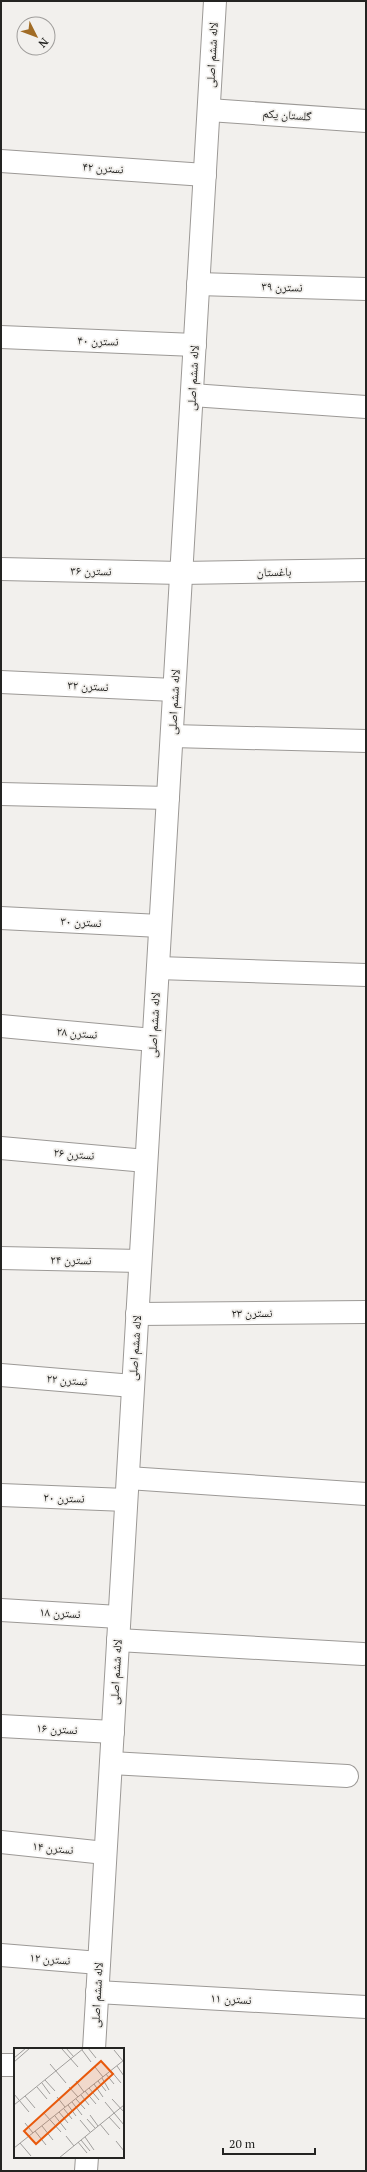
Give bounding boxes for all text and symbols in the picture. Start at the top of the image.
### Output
north arrow [16,16,56,56]
street label: لاله ششم اصلی [202,22,222,88]
text: N [35,35,51,51]
street label: گلستان یکم [262,105,312,125]
street label: نسترن ۴۲ [82,159,124,176]
street label: نسترن ۳۹ [261,278,303,295]
street label: نسترن ۴۰ [77,332,119,349]
street label: لاله ششم اصلی [183,345,203,411]
street label: نسترن ۳۶ [70,563,112,578]
street label: باغستان [256,564,292,580]
street label: لاله ششم اصلی [164,669,184,735]
street label: نسترن ۳۲ [67,677,109,694]
street label: نسترن ۳۰ [60,913,102,930]
street label: لاله ششم اصلی [144,992,164,1058]
street label: نسترن ۲۸ [56,1023,98,1042]
street label: نسترن ۲۶ [53,1144,95,1163]
street label: نسترن ۲۴ [50,1252,92,1267]
street label: نسترن ۲۳ [231,1305,273,1320]
street label: لاله ششم اصلی [125,1315,145,1381]
street label: نسترن ۲۲ [46,1370,88,1389]
street label: نسترن ۲۰ [43,1489,85,1506]
street label: نسترن ۱۸ [39,1604,81,1621]
street label: لاله ششم اصلی [106,1639,126,1705]
street label: نسترن ۱۶ [36,1720,78,1737]
street label: نسترن ۱۴ [32,1838,74,1857]
street label: نسترن ۱۲ [29,1949,71,1968]
street label: لاله ششم اصلی [87,1962,107,2028]
street label: نسترن ۱۱ [210,1990,252,2007]
inset map [14,2048,124,2158]
scale bar [223,2130,315,2156]
text: 20 m [229,2136,256,2151]

